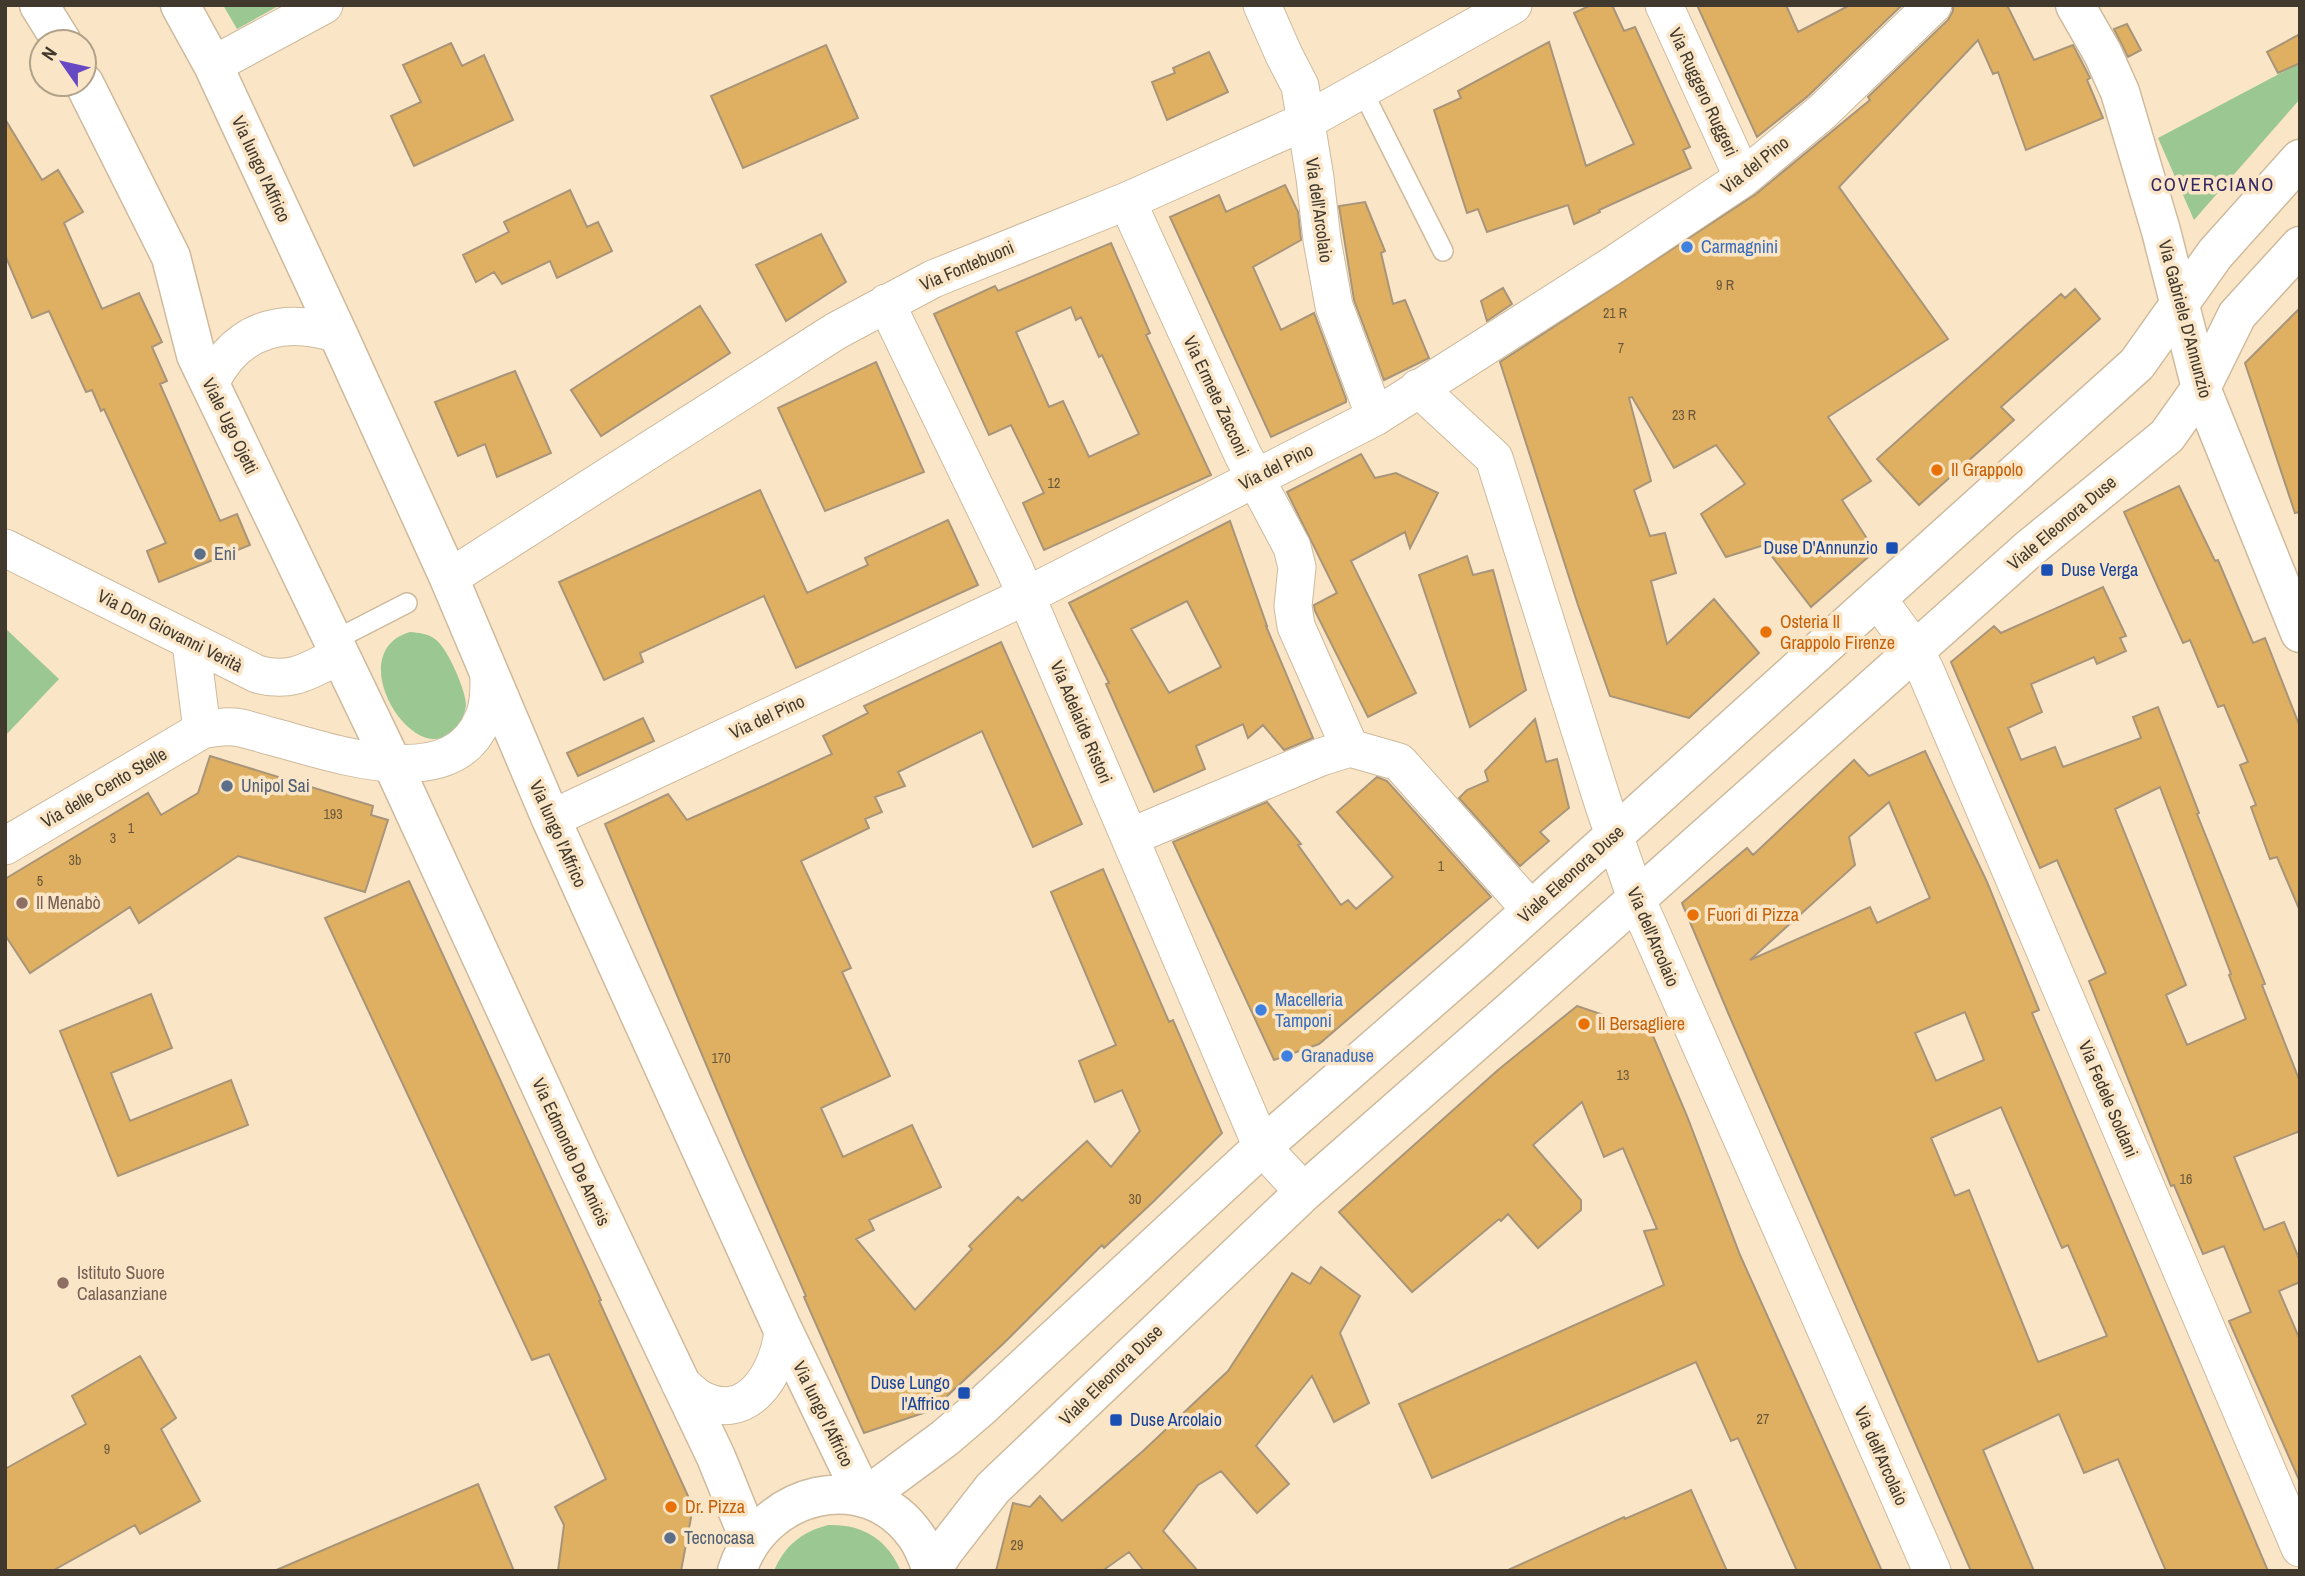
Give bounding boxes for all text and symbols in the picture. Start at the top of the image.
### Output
street label: Via Ruggero Ruggeri [1663,23,1744,160]
north arrow [28,28,98,98]
text: N [35,42,63,65]
street label: Via lungo l'Affrico [226,112,297,226]
street label: Via del Pino [1715,130,1794,199]
street label: Via dell'Arcolaio [1300,156,1339,264]
district label: COVERCIANO [2151,171,2275,197]
street label: Via Fontebuoni [916,234,1018,297]
place label: Carmagnini [1701,234,1778,259]
street label: Via Gabriele D'Annunzio [2152,237,2219,401]
marker: Carmagnini [1679,239,1695,255]
house number: 9 R [1716,276,1734,294]
house number: 21 R [1603,304,1627,322]
street label: Via Ermete Zacconi [1178,332,1255,460]
house number: 7 [1618,339,1624,357]
street label: Viale Ugo Ojetti [196,374,264,478]
house number: 23 R [1672,406,1696,424]
street label: Via del Pino [1234,437,1317,496]
place label: Il Grappolo [1951,457,2023,482]
marker: Il Grappolo [1929,462,1945,478]
street label: Viale Eleonora Duse [2002,470,2121,576]
house number: 12 [1048,474,1060,492]
place label: Duse D'Annunzio [1764,535,1878,560]
marker: Duse D'Annunzio [1884,540,1900,556]
place label: Eni [214,541,236,566]
marker: Eni [192,546,208,562]
place label: Duse Verga [2061,557,2138,582]
marker: Duse Verga [2039,562,2055,578]
street label: Via Don Giovanni Verità [93,583,247,678]
place label: Osteria Il Grappolo Firenze [1780,609,1895,655]
marker: Osteria Il Grappolo Firenze [1758,624,1774,640]
street label: Via Adelaide Ristori [1044,657,1119,787]
street label: Via del Pino [725,688,808,745]
street label: Via delle Cento Stelle [36,741,171,834]
place label: Unipol Sai [241,773,310,798]
street label: Via lungo l'Affrico [524,776,593,891]
marker: Unipol Sai [219,778,235,794]
house number: 193 [323,805,343,823]
house number: 1 [128,819,135,837]
street label: Viale Eleonora Duse [1512,819,1629,928]
house number: 3 [110,829,116,847]
house number: 3b [69,851,81,869]
house number: 1 [1438,857,1445,875]
house number: 5 [37,872,43,890]
street label: Via dell'Arcolaio [1621,883,1686,990]
place label: Il Menabò [36,890,101,915]
marker: Il Menabò [14,895,30,911]
place label: Fuori di Pizza [1707,902,1799,927]
marker: Fuori di Pizza [1685,907,1701,923]
place label: Macelleria Tamponi [1275,987,1343,1033]
marker: Macelleria Tamponi [1253,1002,1269,1018]
place label: Il Bersagliere [1598,1011,1685,1036]
marker: Il Bersagliere [1576,1016,1592,1032]
street label: Via Fedele Soldani [2073,1037,2144,1161]
place label: Granaduse [1301,1043,1374,1068]
marker: Granaduse [1279,1048,1295,1064]
house number: 170 [711,1049,731,1067]
house number: 13 [1617,1066,1629,1084]
street label: Via Edmondo De Amicis [526,1074,617,1230]
house number: 16 [2180,1170,2192,1188]
house number: 30 [1129,1190,1141,1208]
place label: Istituto Suore Calasanziane [77,1260,167,1306]
marker: Istituto Suore Calasanziane [55,1275,71,1291]
street label: Viale Eleonora Duse [1053,1319,1168,1431]
street label: Via lungo l'Affrico [787,1357,860,1471]
place label: Duse Lungo l'Affrico [870,1370,950,1416]
marker: Duse Lungo l'Affrico [956,1385,972,1401]
street label: Via dell'Arcolaio [1848,1402,1914,1509]
place label: Duse Arcolaio [1130,1407,1222,1432]
house number: 27 [1757,1410,1769,1428]
marker: Duse Arcolaio [1108,1412,1124,1428]
house number: 9 [104,1440,110,1458]
place label: Dr. Pizza [685,1494,745,1519]
marker: Dr. Pizza [663,1499,679,1515]
place label: Tecnocasa [684,1525,755,1550]
marker: Tecnocasa [662,1530,678,1546]
house number: 29 [1011,1536,1023,1554]

